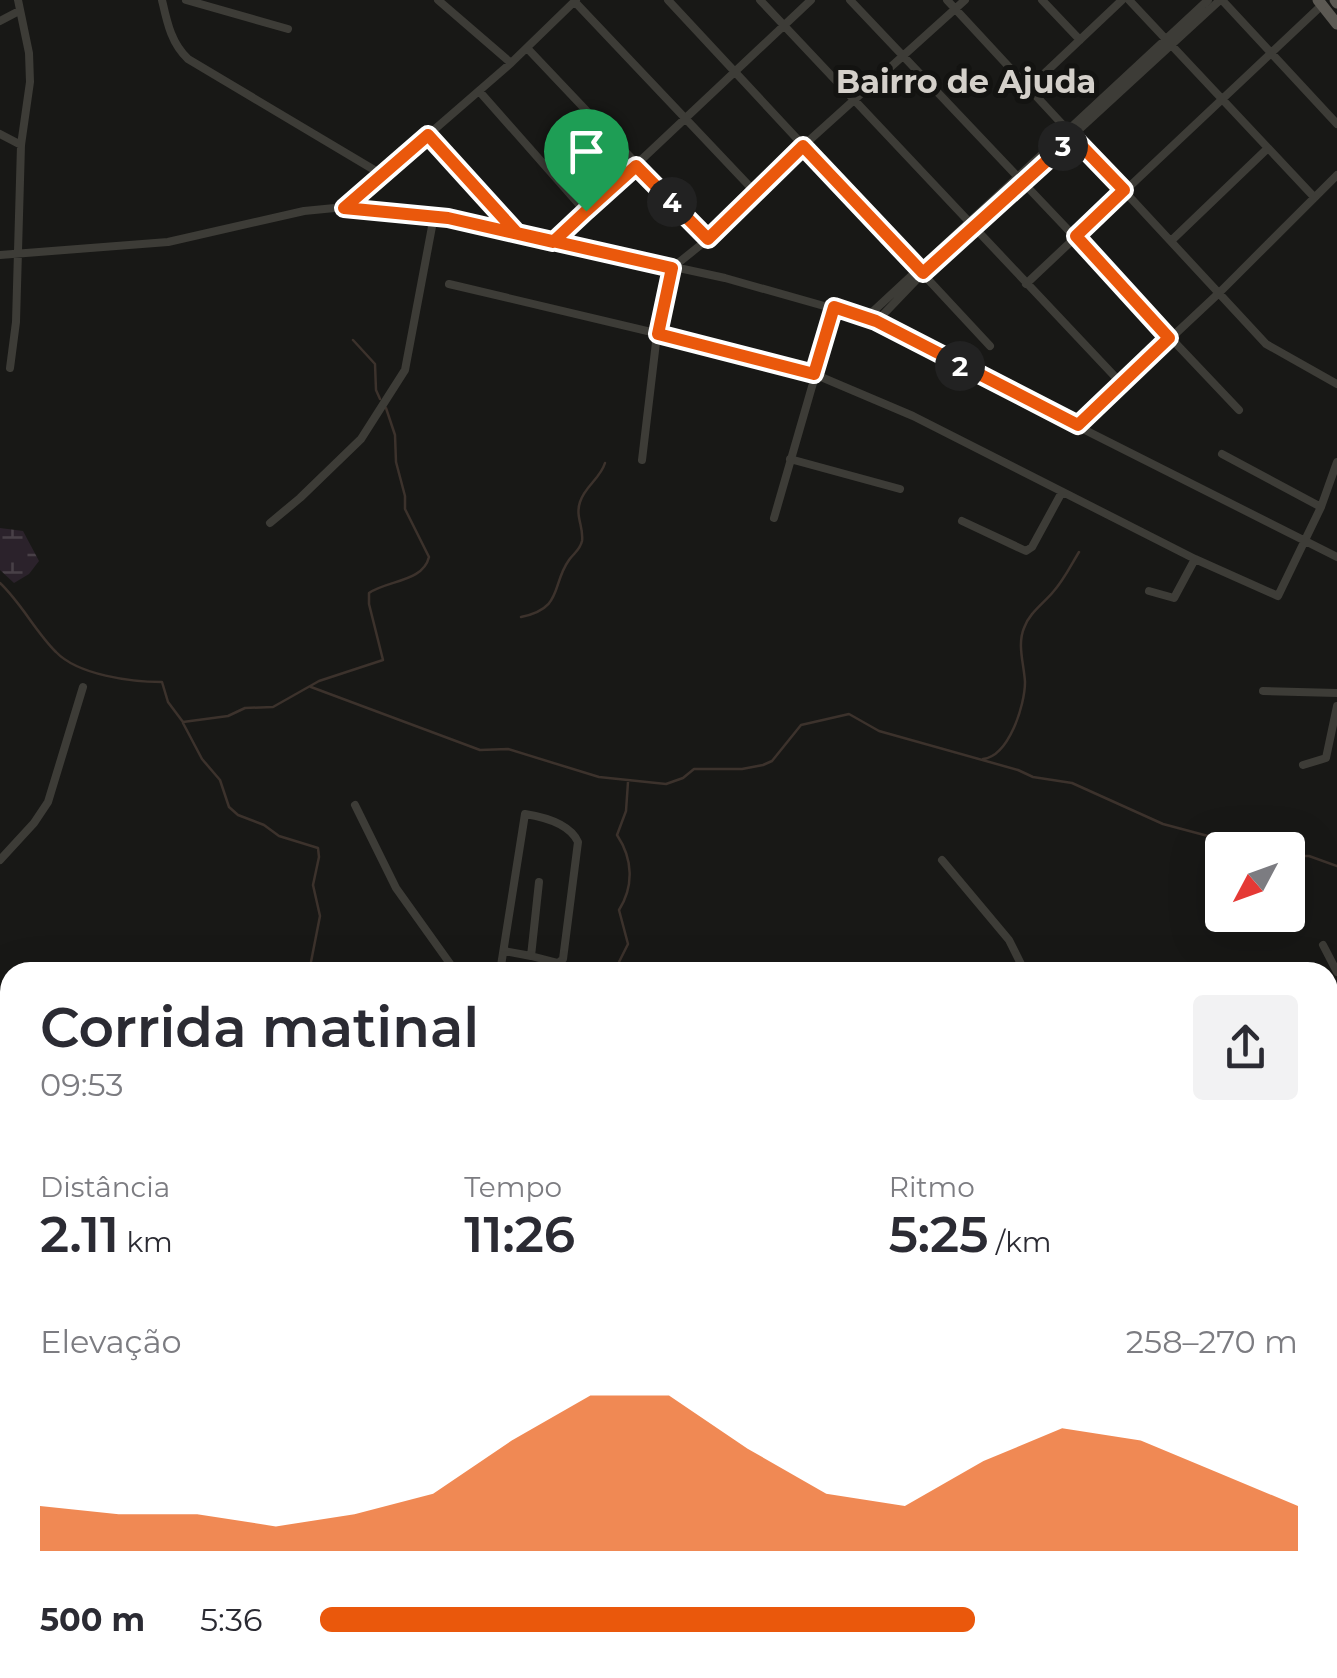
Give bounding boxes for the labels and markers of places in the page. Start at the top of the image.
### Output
pin [544,109,629,212]
pin: 3 [1038,121,1088,171]
pin: 4 [647,177,697,227]
pin: 2 [935,341,985,391]

